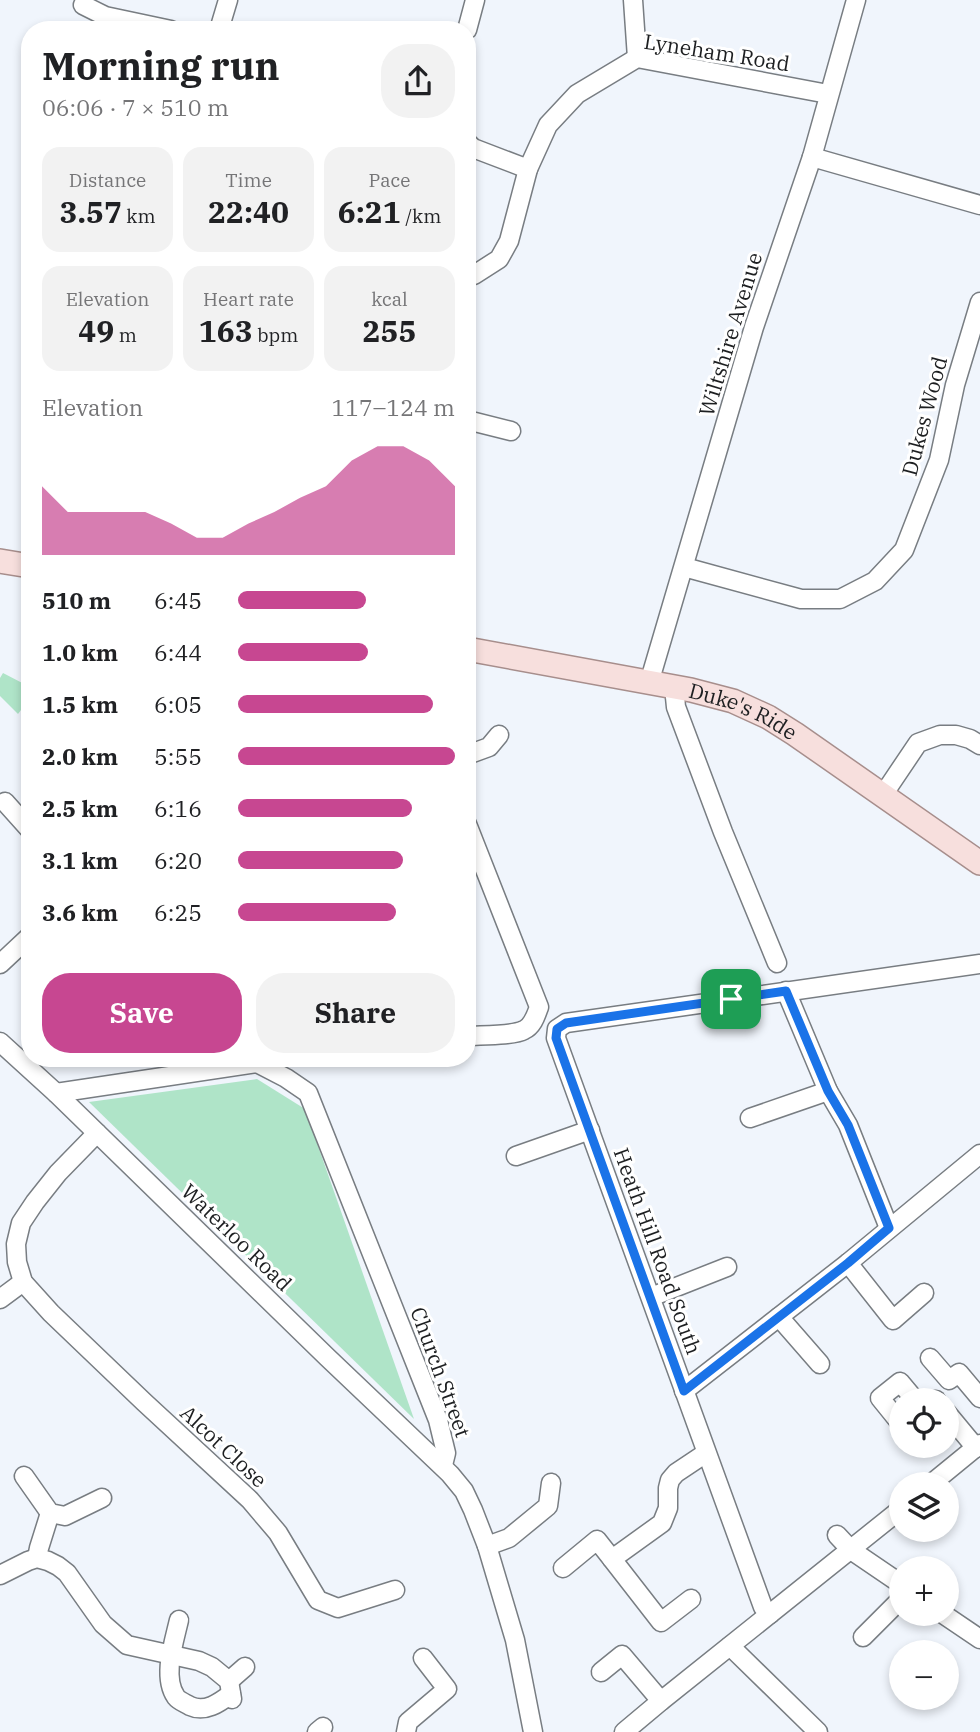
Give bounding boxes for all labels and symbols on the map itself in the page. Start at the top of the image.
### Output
street label: Lyneham Road [642,27,792,77]
street label: Wiltshire Avenue [692,249,768,419]
street label: Dukes Wood [895,353,953,479]
street label: Duke's Ride [686,676,803,746]
pin [701,969,761,1029]
street label: Heath Hill Road South [608,1144,708,1358]
street label: Waterloo Road [176,1177,298,1297]
street label: Church Street [404,1303,478,1441]
street label: Alcot Close [175,1399,273,1493]

